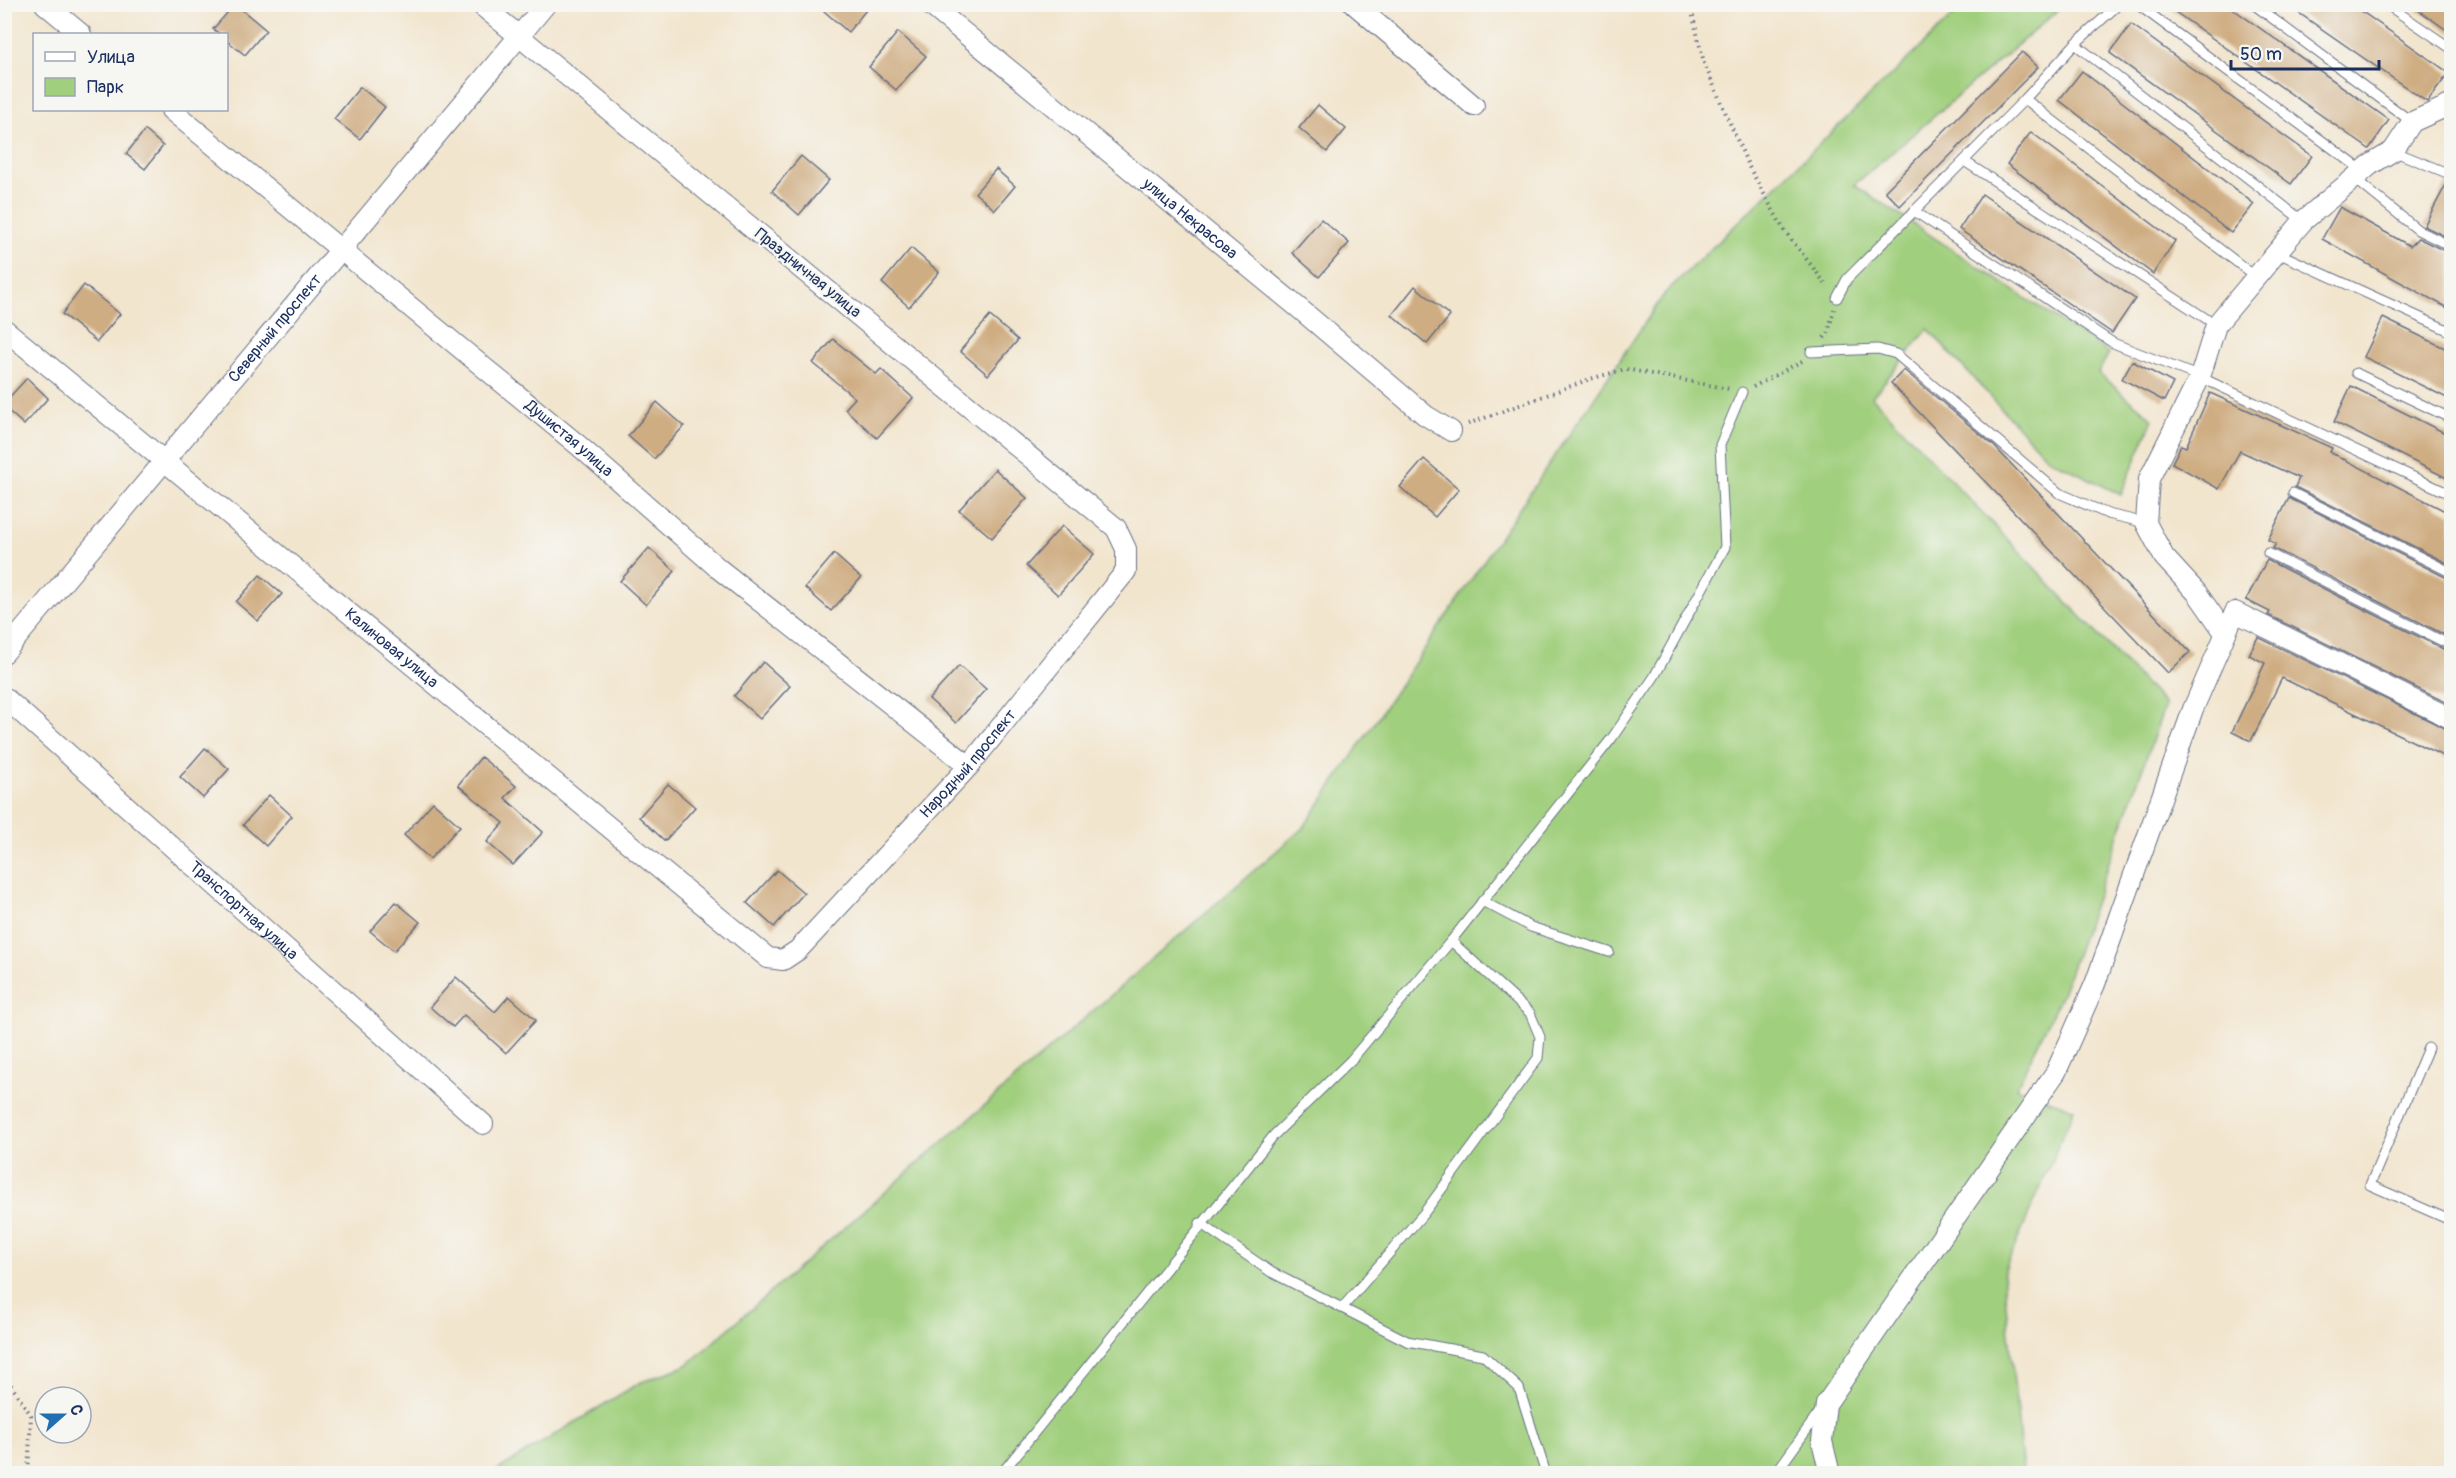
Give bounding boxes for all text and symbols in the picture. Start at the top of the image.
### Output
legend [33,33,228,111]
scale bar [2231,33,2380,71]
text: 50 m [2240,43,2282,66]
text: Улица [87,46,135,69]
text: Парк [87,76,124,99]
street label: улица Некрасова [1138,173,1242,263]
street label: Праздничная улица [751,224,865,322]
street label: Северный проспект [224,270,326,387]
street label: Душистая улица [520,395,617,481]
street label: Калиновая улица [341,604,442,692]
street label: Народный проспект [916,705,1021,822]
street label: Транспортная улица [185,857,302,964]
north arrow [33,1385,93,1445]
text: С [65,1402,87,1418]

